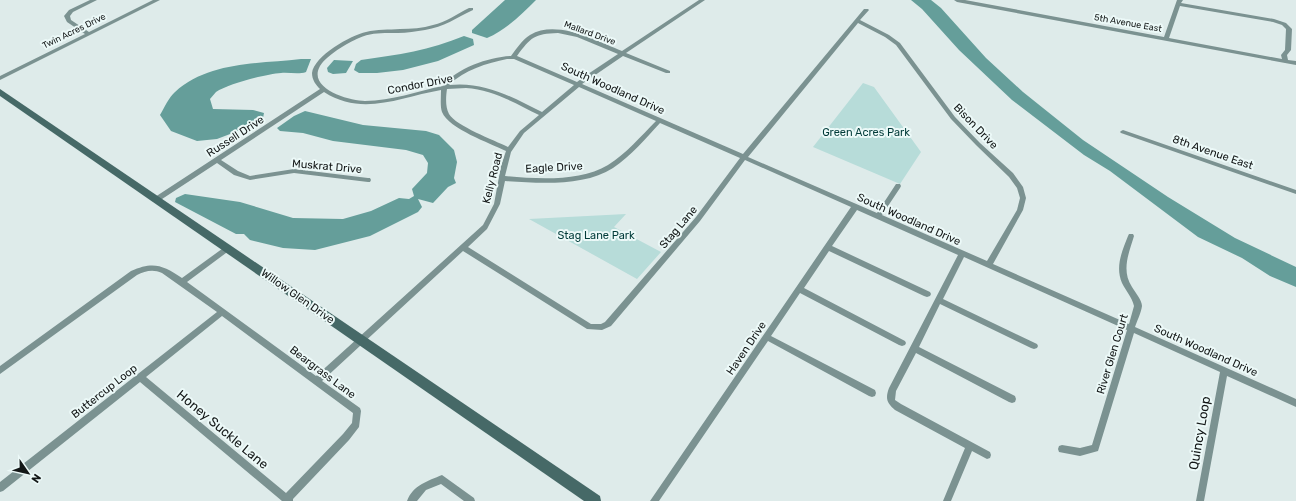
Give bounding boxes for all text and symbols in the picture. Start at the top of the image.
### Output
street label: Twin Acres Drive [41,11,107,51]
street label: 5th Avenue East [1093,12,1163,34]
street label: Mallard Drive [563,19,617,47]
street label: South Woodland Drive [559,60,667,117]
street label: Condor Drive [386,72,454,97]
street label: Bison Drive [951,101,1000,152]
street label: Russell Drive [204,113,266,160]
park label: Green Acres Park [822,126,910,139]
street label: 8th Avenue East [1171,133,1255,173]
street label: Kelly Road [480,151,505,205]
street label: Muskrat Drive [291,157,362,176]
street label: Eagle Drive [525,160,583,175]
street label: South Woodland Drive [855,191,963,248]
street label: Stag Lane [657,203,700,251]
park label: Stag Lane Park [557,229,635,242]
street label: Willow Glen Drive [259,266,337,327]
street label: River Glen Court [1094,312,1131,396]
street label: Haven Drive [724,319,769,377]
street label: South Woodland Drive [1152,322,1260,379]
street label: Beargrass Lane [287,343,358,401]
street label: Buttercup Loop [69,362,140,421]
street label: Honey Suckle Lane [174,387,271,472]
street label: Quincy Loop [1186,395,1213,471]
north arrow [8,453,48,493]
text: N [28,471,43,485]

